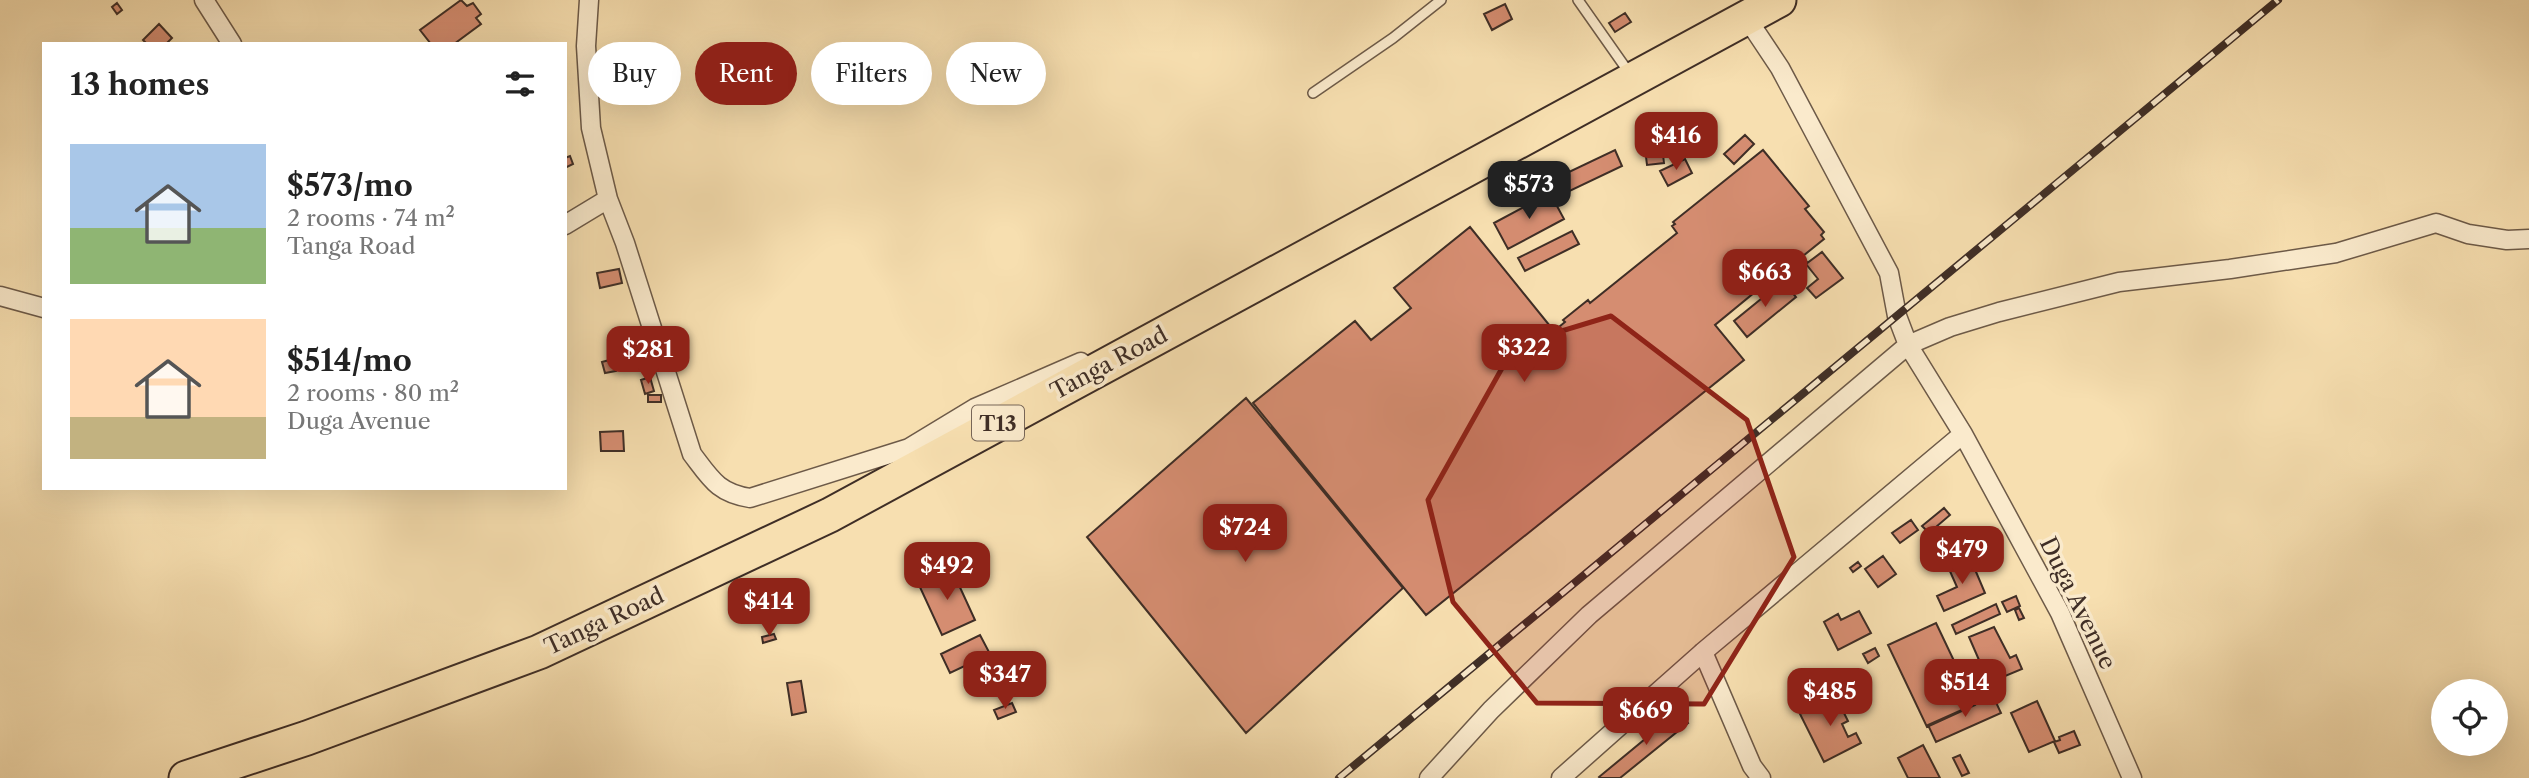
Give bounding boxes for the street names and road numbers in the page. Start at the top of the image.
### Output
street label: Tanga Road [1046,320,1172,406]
road number: T13 [972,406,1024,440]
street label: Duga Avenue [2034,532,2122,674]
street label: Tanga Road [540,581,668,661]

